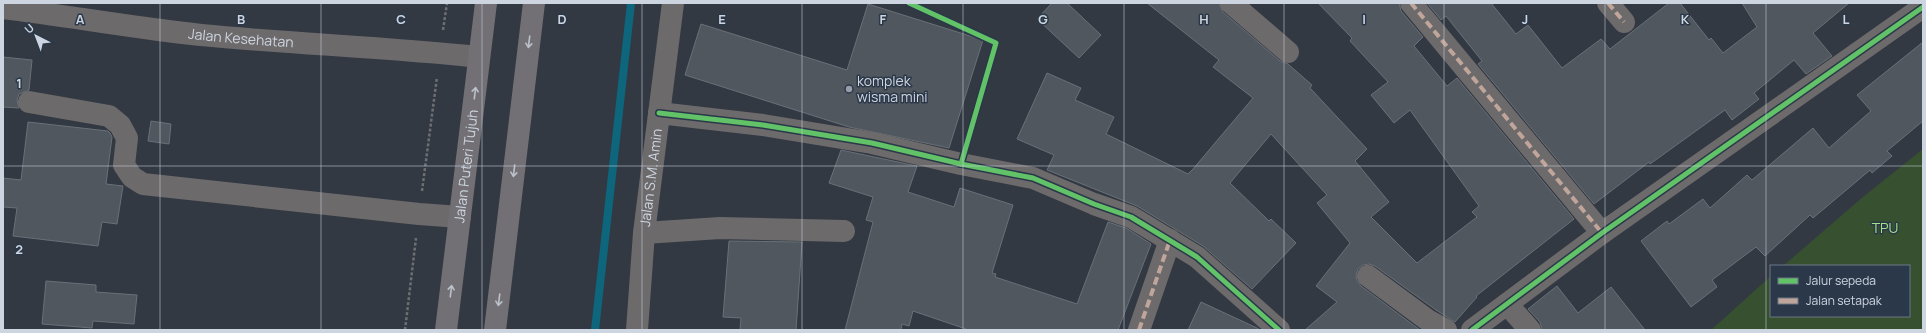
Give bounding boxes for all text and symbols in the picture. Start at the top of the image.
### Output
text: A [76,10,85,28]
text: B [237,10,245,28]
text: C [396,10,406,28]
text: D [557,10,567,28]
text: E [718,10,726,28]
text: F [880,10,887,28]
text: G [1038,10,1048,28]
text: H [1199,10,1209,28]
text: I [1362,10,1366,28]
text: J [1522,10,1528,28]
text: K [1681,10,1690,28]
text: L [1843,10,1850,28]
north arrow [16,16,56,56]
text: U [21,20,37,36]
street label: Jalan Kesehatan [187,24,294,51]
one-way arrow [525,35,533,48]
place label: komplek wisma mini [857,71,928,106]
text: 1 [16,74,22,92]
marker: komplek wisma mini [844,84,854,94]
one-way arrow [471,87,479,100]
street label: Jalan Puteri Tujuh [449,108,482,224]
street label: Jalan S.M. Amin [635,127,666,228]
one-way arrow [510,164,518,177]
park label: TPU [1872,218,1898,237]
text: 2 [15,240,23,258]
legend [1770,265,1910,317]
text: Jalur sepeda [1806,272,1876,289]
one-way arrow [447,285,455,298]
text: Jalan setapak [1806,292,1883,309]
one-way arrow [495,293,503,306]

